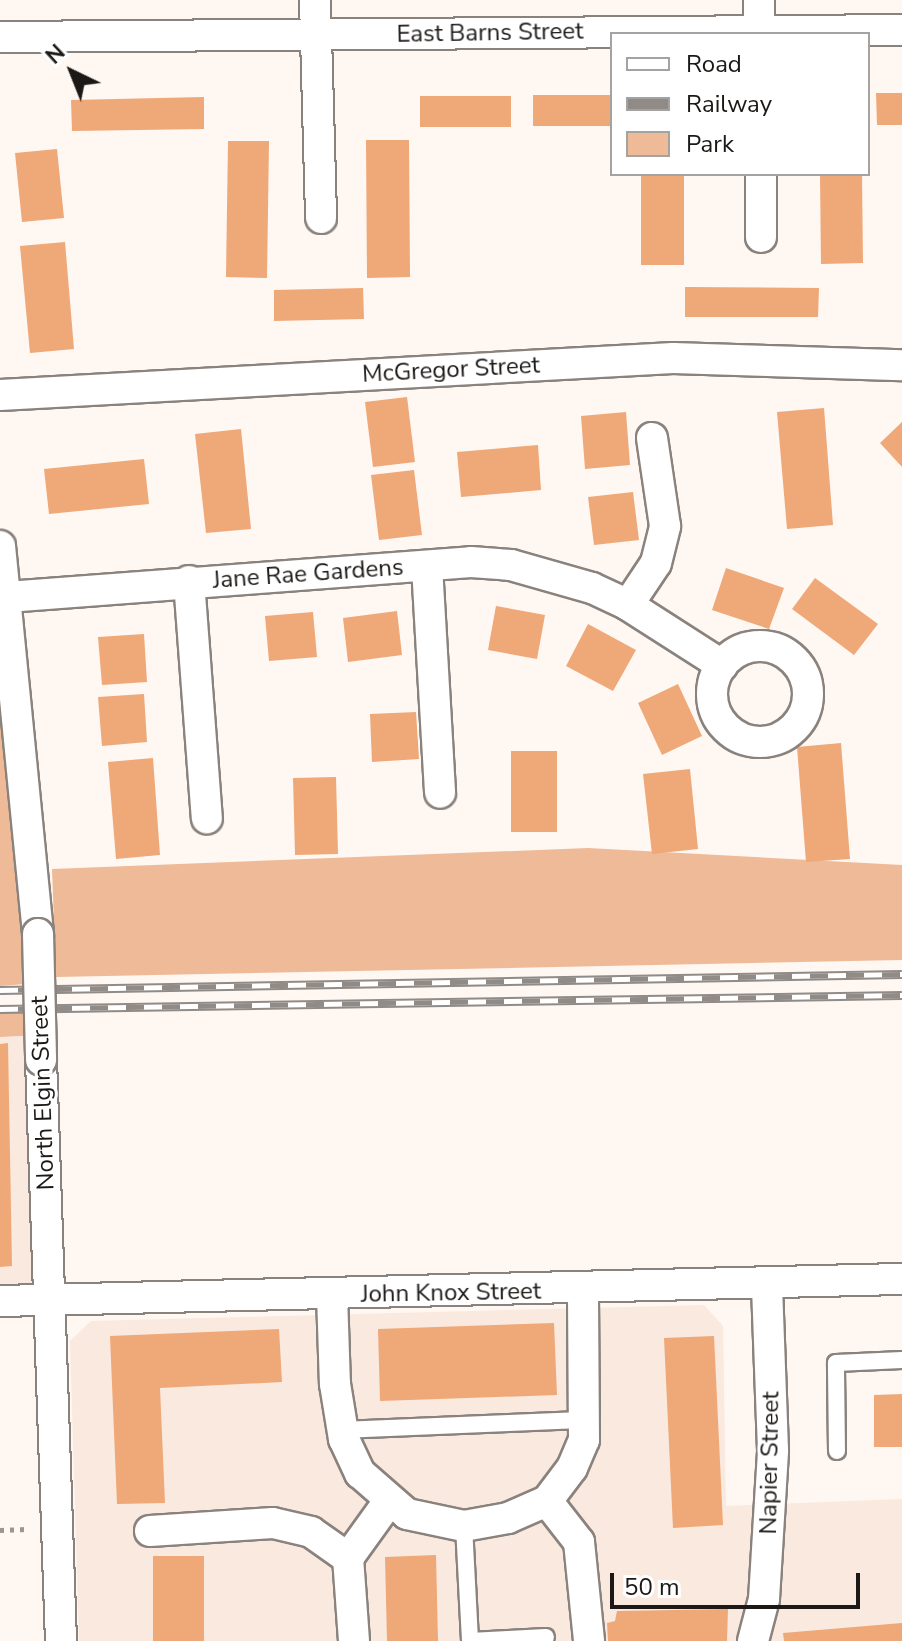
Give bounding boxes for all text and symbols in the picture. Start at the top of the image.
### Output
street label: East Barns Street [396,17,584,49]
north arrow [32,32,112,112]
legend [610,32,870,176]
text: N [39,38,72,71]
text: Road [686,48,742,80]
text: Railway [686,88,772,120]
text: Park [686,128,734,160]
street label: McGregor Street [361,351,541,389]
street label: Jane Rae Gardens [212,553,404,595]
street label: North Elgin Street [25,995,61,1191]
street label: John Knox Street [361,1277,541,1309]
street label: Napier Street [754,1391,786,1535]
scale bar [614,1557,864,1607]
text: 50 m [624,1571,680,1603]

